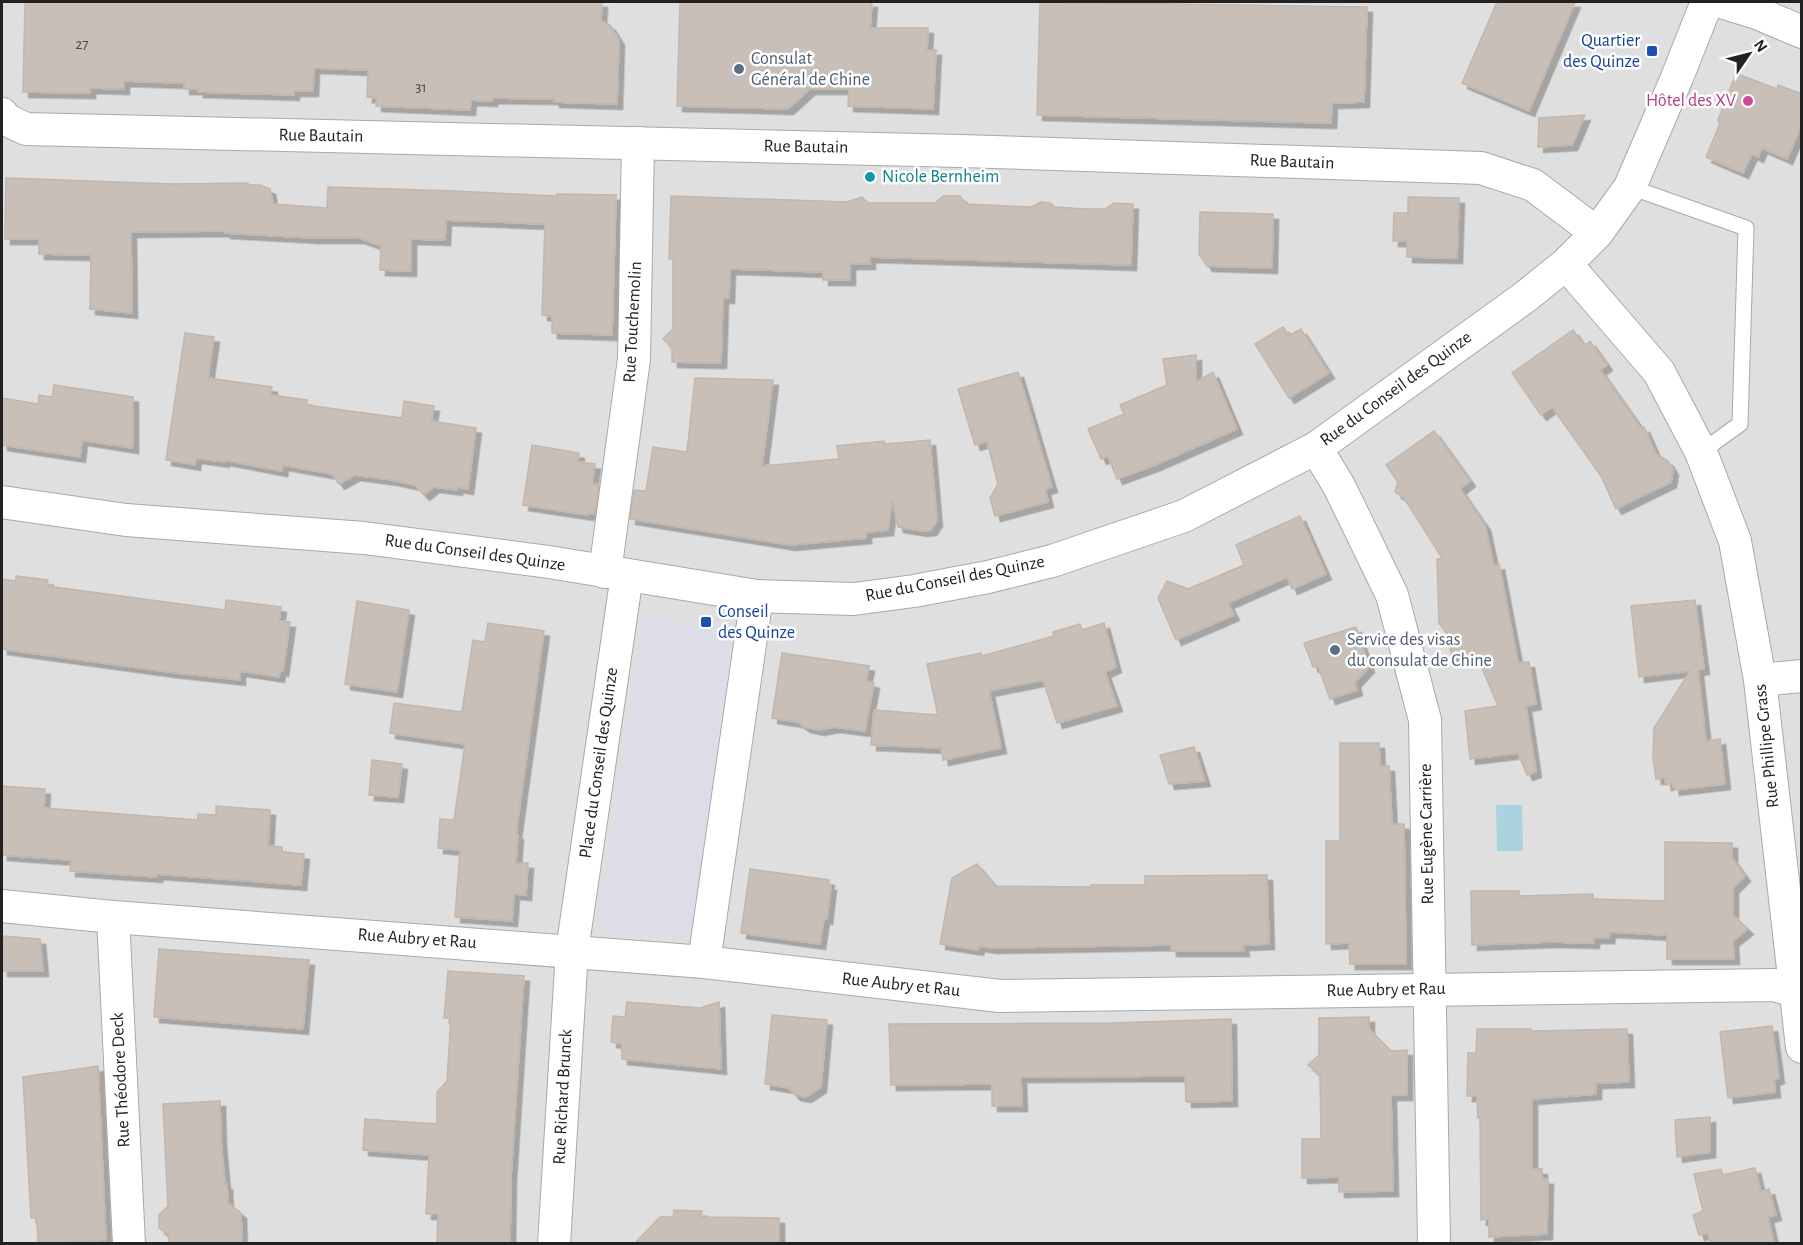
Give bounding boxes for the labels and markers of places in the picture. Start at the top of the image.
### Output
place label: Quartier des Quinze [1563,32,1640,71]
marker: Quartier des Quinze [1645,44,1659,58]
place label: Consulat Général de Chine [751,50,870,89]
marker: Consulat Général de Chine [732,62,746,76]
place label: Hôtel des XV [1646,92,1737,110]
marker: Hôtel des XV [1741,94,1755,108]
place label: Nicole Bernheim [882,168,999,186]
marker: Nicole Bernheim [863,170,877,184]
place label: Conseil des Quinze [718,603,795,642]
marker: Conseil des Quinze [699,615,713,629]
place label: Service des visas du consulat de Chine [1347,631,1492,670]
marker: Service des visas du consulat de Chine [1328,643,1342,657]

